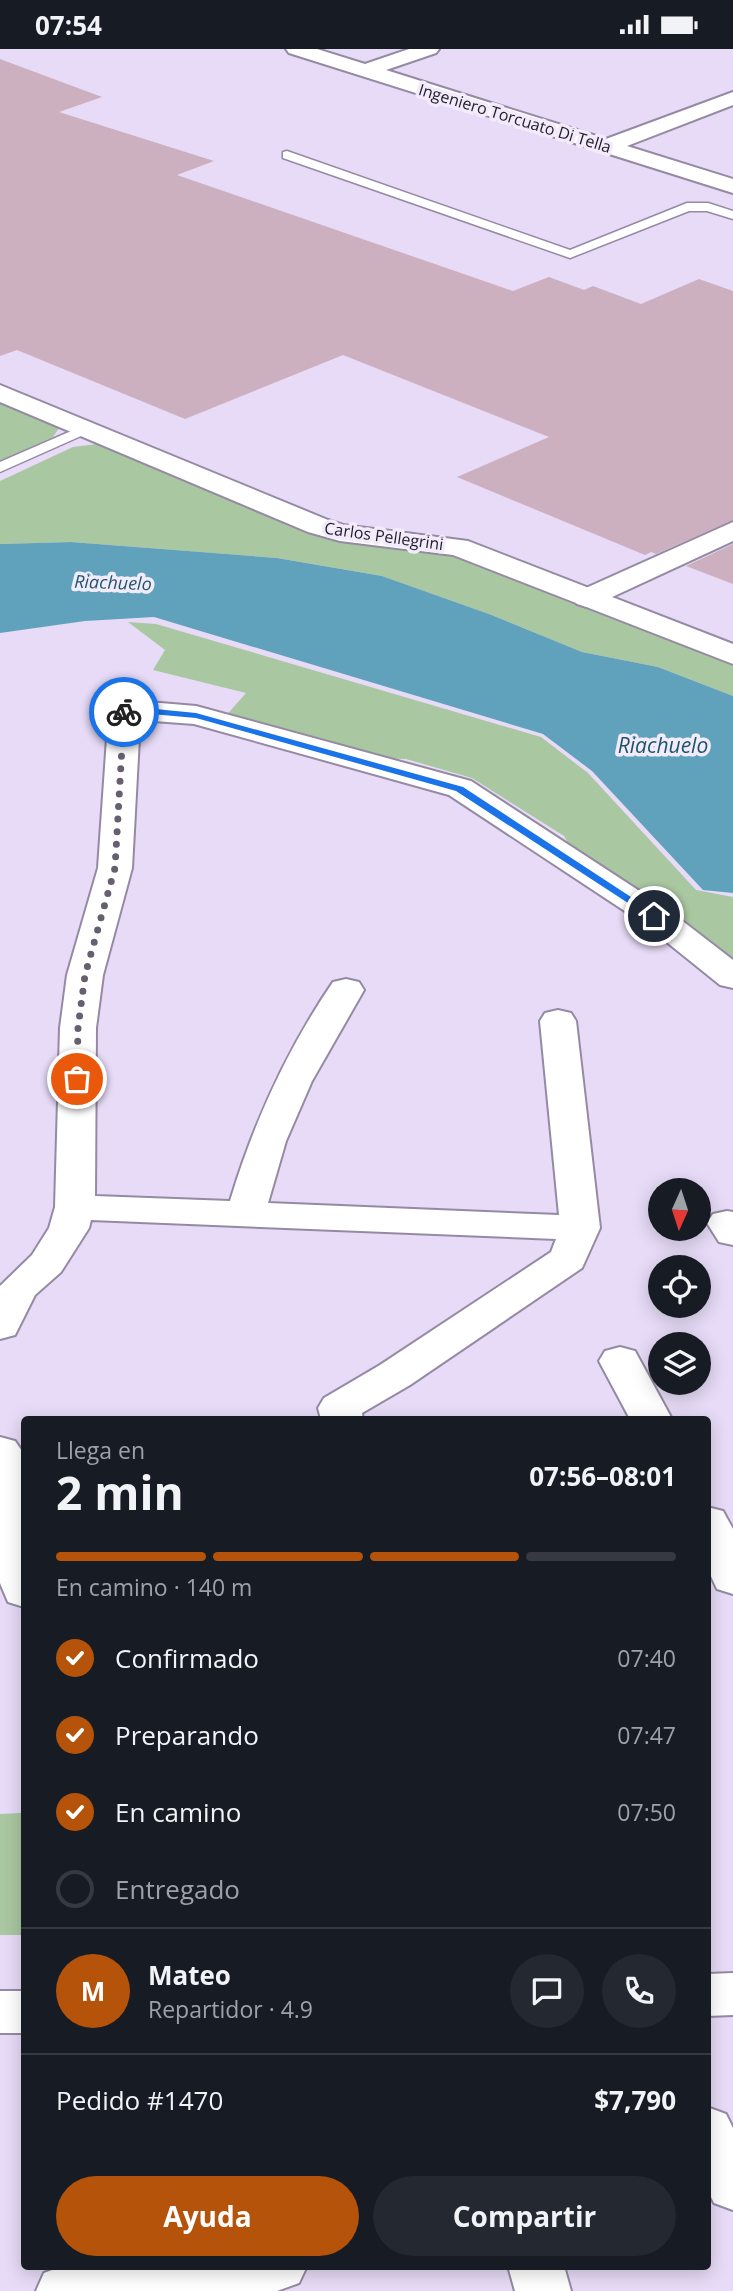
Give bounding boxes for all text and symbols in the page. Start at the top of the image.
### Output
text: 07:54 [35,7,102,43]
street label: Ingeniero Torcuato Di Tella [416,78,614,158]
street label: Carlos Pellegrini [323,517,445,555]
water label: Riachuelo [74,569,152,595]
courier [89,677,159,747]
icon: bike [105,693,143,731]
water label: Riachuelo [618,731,708,759]
pin [624,886,684,946]
icon: home [635,897,673,935]
pin [47,1049,107,1109]
icon: bag [58,1060,96,1098]
north arrow [648,1178,710,1241]
map controls [648,1178,711,1395]
button: locate [648,1255,711,1318]
button: layers [648,1332,711,1395]
text: Llega en [56,1434,145,1466]
text: 07:56–08:01 [529,1458,676,1494]
text: 2 min [56,1461,184,1523]
text: En camino · 140 m [56,1571,252,1603]
icon: check [56,1639,94,1677]
text: Confirmado [115,1640,259,1676]
text: 07:40 [617,1642,676,1674]
icon: check [56,1716,94,1754]
text: Preparando [115,1717,259,1753]
text: 07:47 [617,1719,676,1751]
icon: check [56,1793,94,1831]
text: En camino [115,1794,241,1830]
text: 07:50 [617,1796,676,1828]
text: Entregado [115,1871,240,1907]
button: chat [510,1954,584,2028]
button: phone [602,1954,676,2028]
text: Mateo [148,1957,231,1993]
text: M [81,1973,105,2009]
text: Repartidor · 4.9 [148,1993,313,2025]
text: Pedido #1470 [56,2082,223,2118]
text: $7,790 [594,2082,676,2118]
button: Ayuda [56,2176,359,2256]
button: Compartir [373,2176,676,2256]

